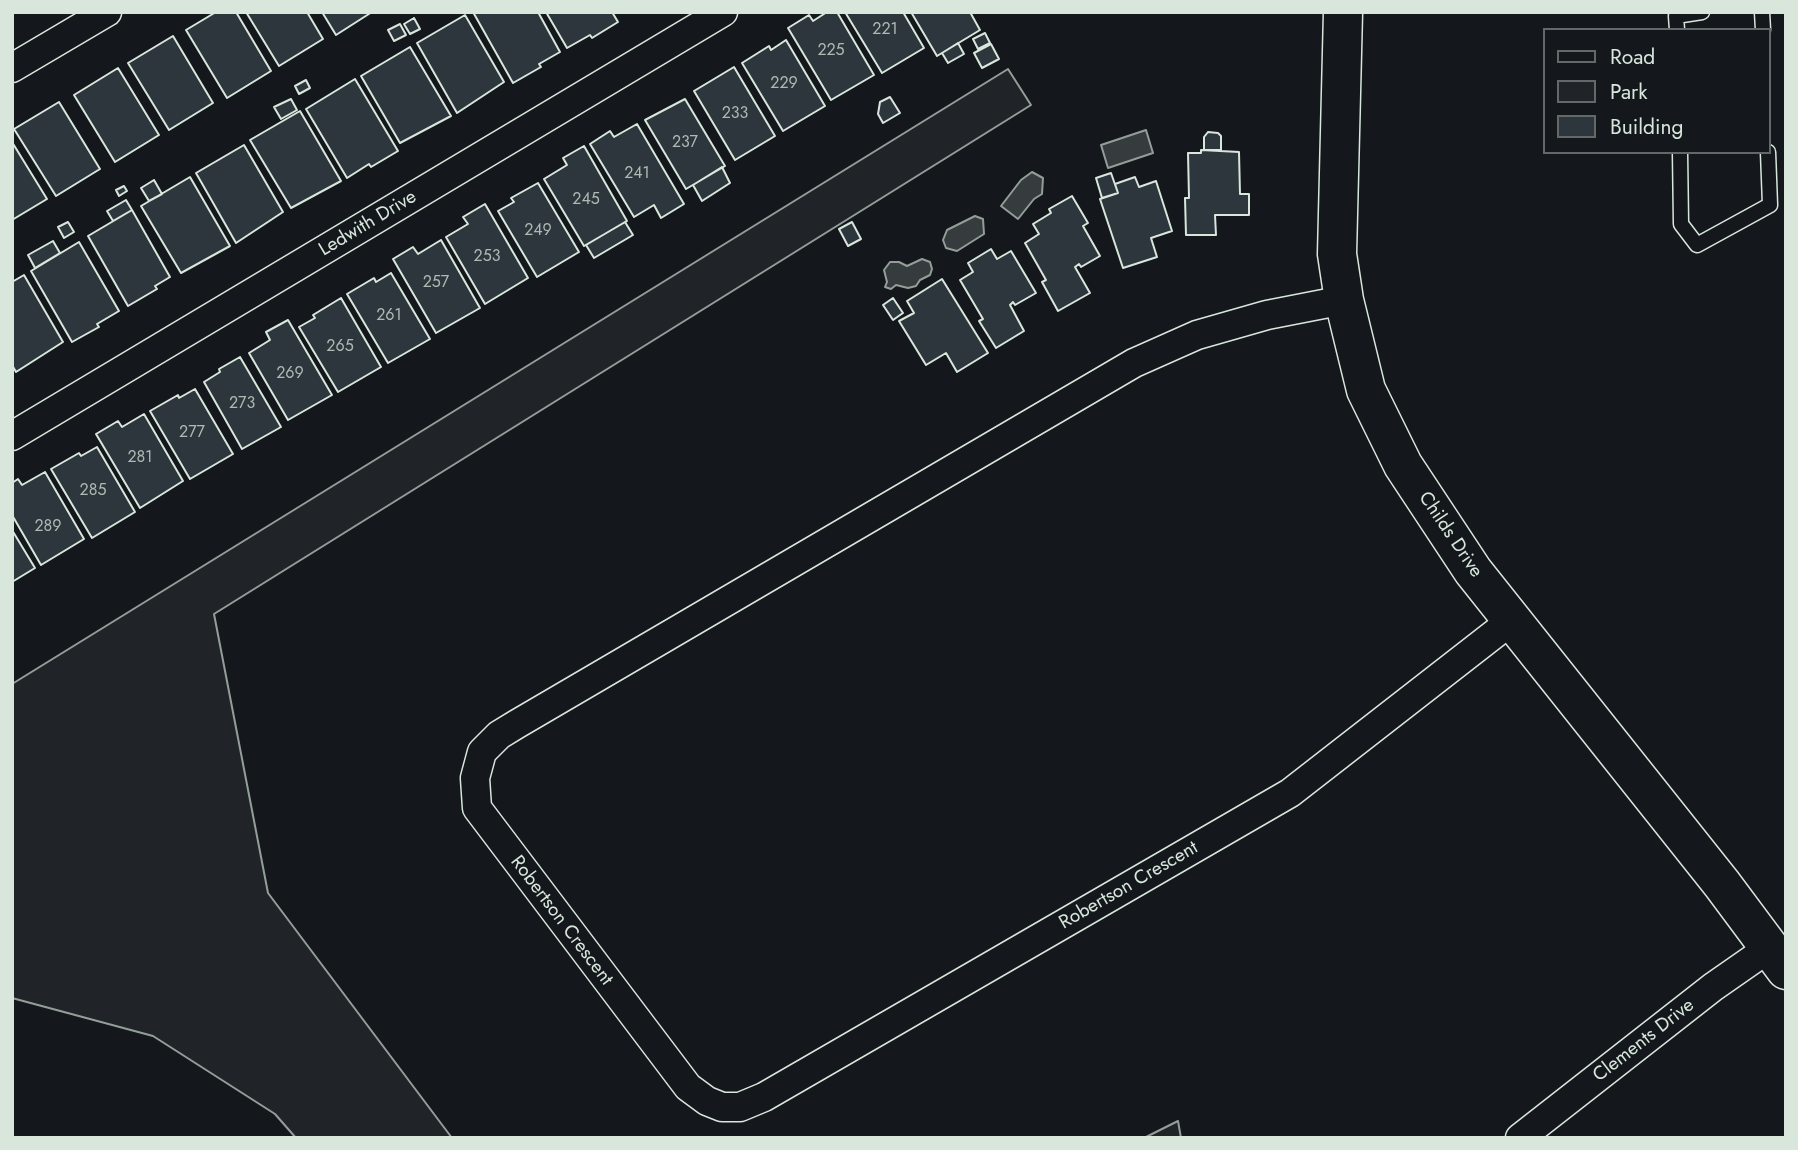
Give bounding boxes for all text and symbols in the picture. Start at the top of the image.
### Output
house number: 221 [872,20,898,40]
legend [1542,28,1770,154]
house number: 225 [817,41,845,61]
text: Road [1610,42,1655,72]
house number: 229 [770,74,798,94]
text: Park [1610,77,1647,107]
house number: 233 [722,104,748,124]
text: Building [1610,112,1683,142]
house number: 237 [672,133,698,153]
house number: 241 [624,164,650,184]
street label: Ledwith Drive [315,186,421,262]
house number: 245 [572,190,600,210]
house number: 249 [524,221,552,241]
house number: 253 [474,247,500,267]
house number: 257 [423,273,449,293]
house number: 261 [376,306,402,326]
house number: 265 [326,337,354,357]
house number: 269 [276,364,304,384]
house number: 273 [229,394,255,414]
house number: 277 [179,423,205,443]
house number: 281 [127,448,153,468]
house number: 285 [80,481,106,501]
street label: Childs Drive [1413,488,1487,582]
house number: 289 [34,517,62,537]
street label: Robertson Crescent [1056,837,1202,935]
street label: Robertson Crescent [505,852,617,990]
street label: Clements Drive [1589,994,1699,1088]

